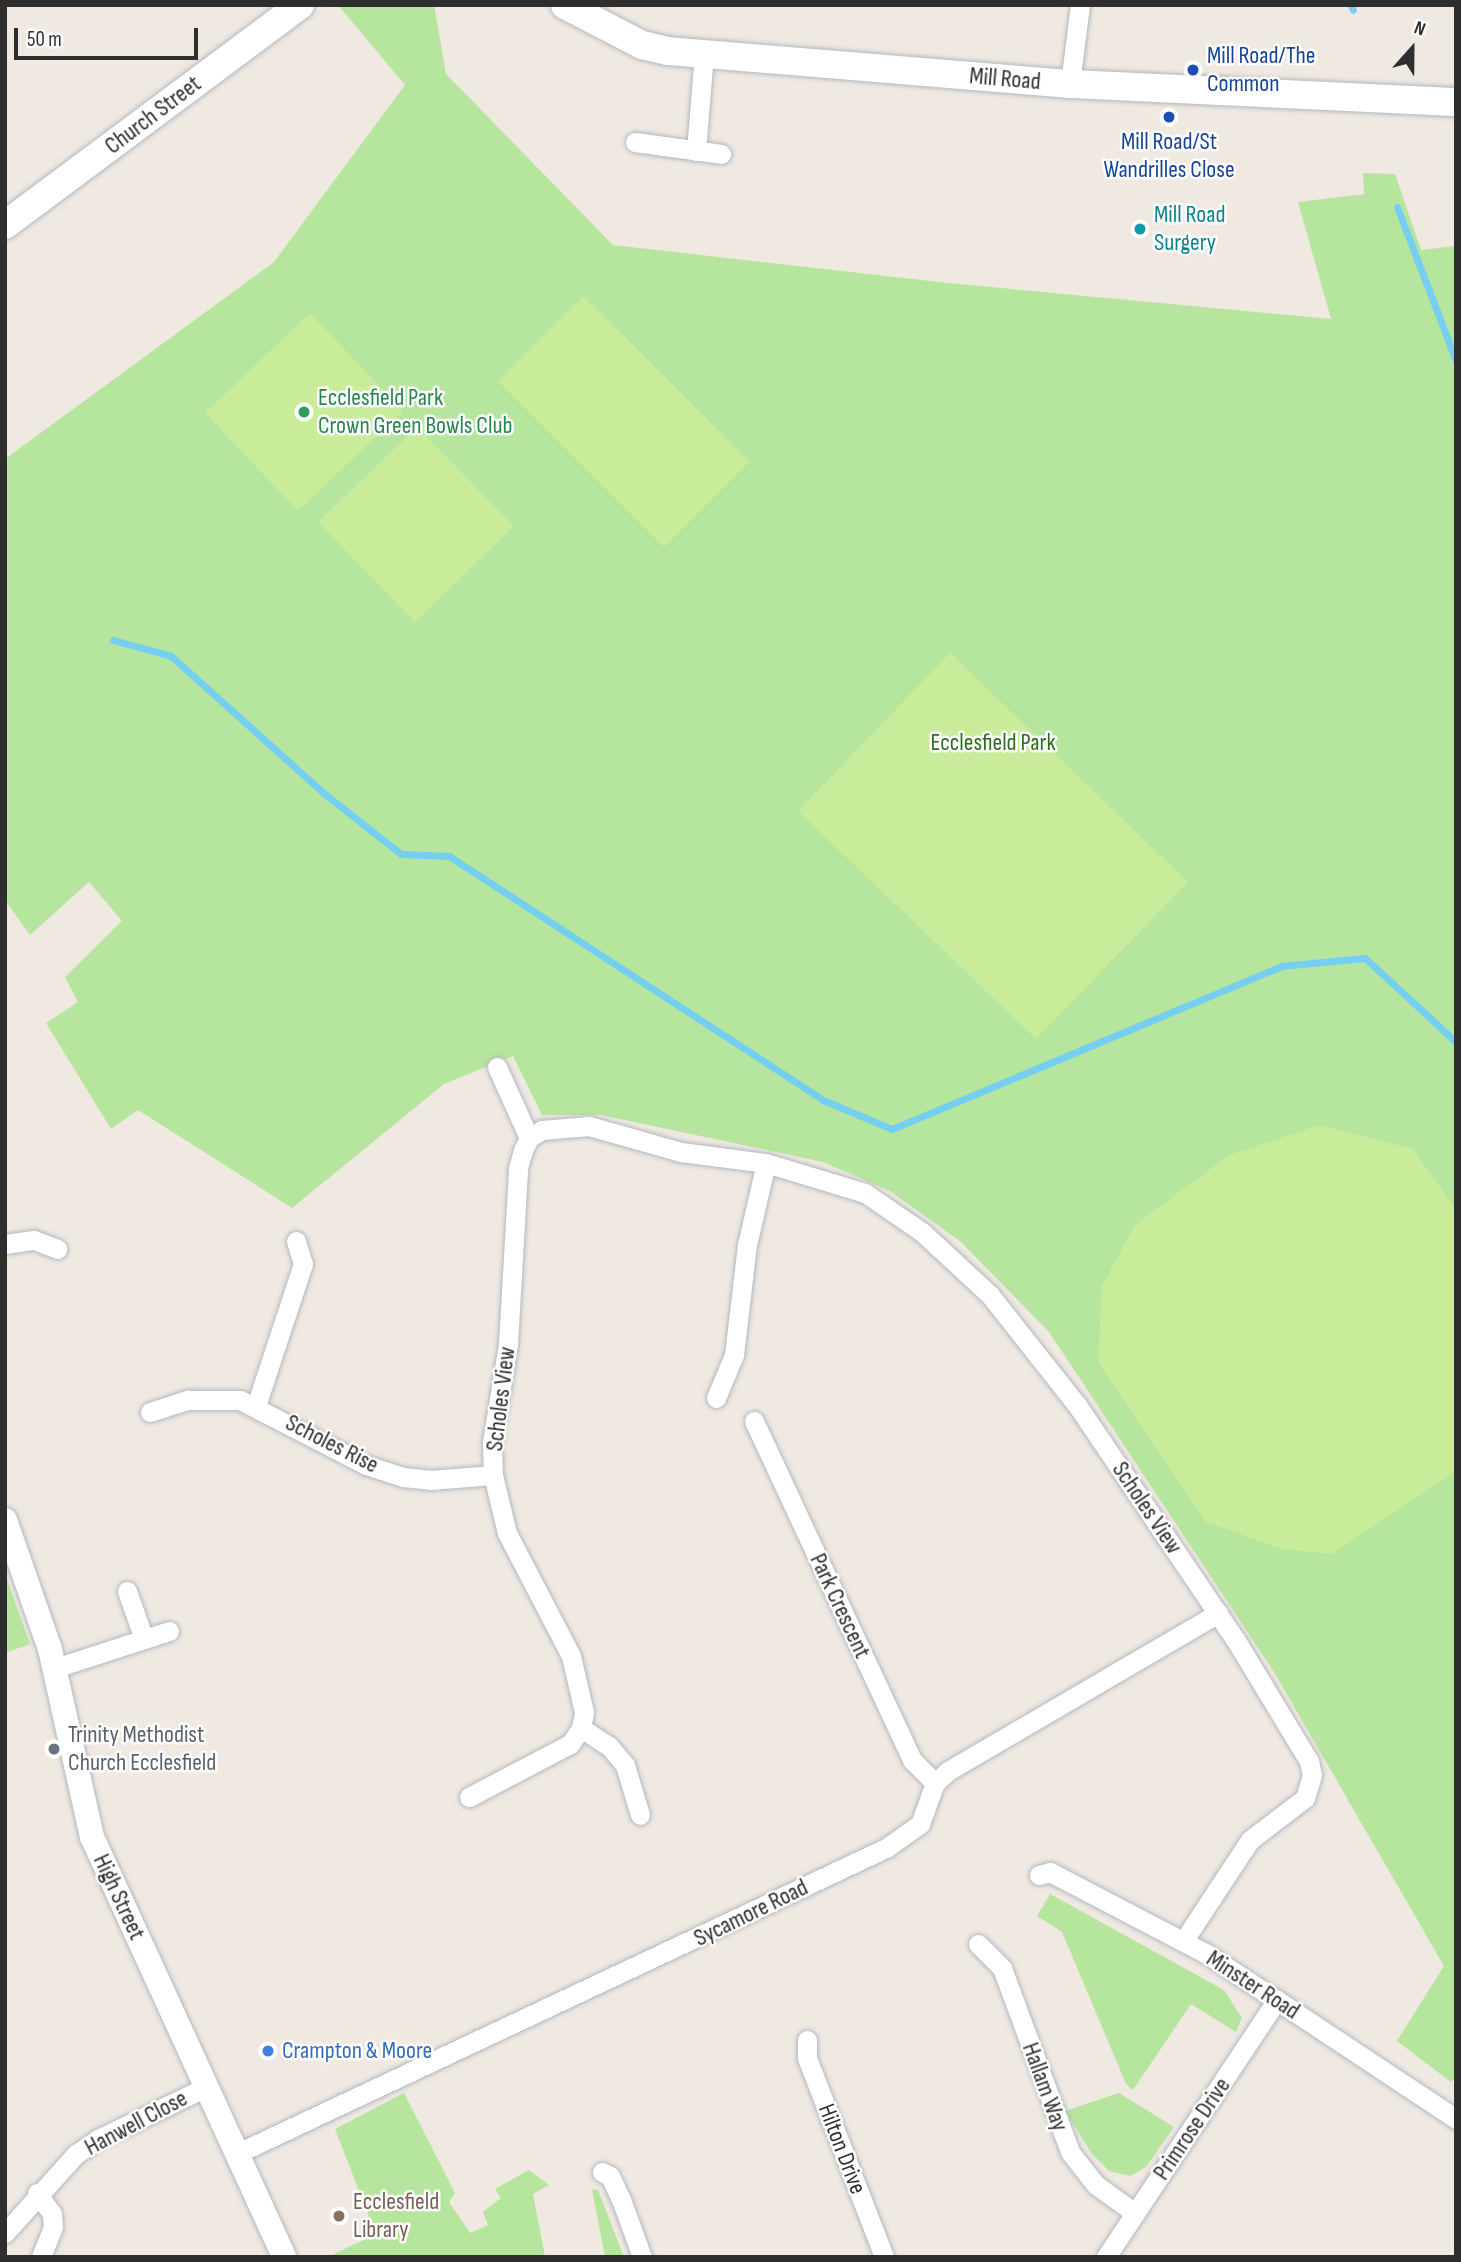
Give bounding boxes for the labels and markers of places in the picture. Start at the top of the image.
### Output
place label: Mill Road/The Common [1207,42,1315,98]
marker: Mill Road/The Common [1185,62,1201,78]
marker: Mill Road/St Wandrilles Close [1161,109,1177,125]
place label: Mill Road/St Wandrilles Close [1103,128,1235,184]
place label: Mill Road Surgery [1154,201,1225,257]
marker: Mill Road Surgery [1132,221,1148,237]
place label: Ecclesfield Park Crown Green Bowls Club [318,384,512,440]
marker: Ecclesfield Park Crown Green Bowls Club [296,404,312,420]
place label: Trinity Methodist Church Ecclesfield [68,1721,216,1777]
marker: Trinity Methodist Church Ecclesfield [46,1741,62,1757]
place label: Crampton & Moore [282,2037,432,2065]
marker: Crampton & Moore [260,2043,276,2059]
place label: Ecclesfield Library [353,2188,439,2244]
marker: Ecclesfield Library [331,2208,347,2224]

